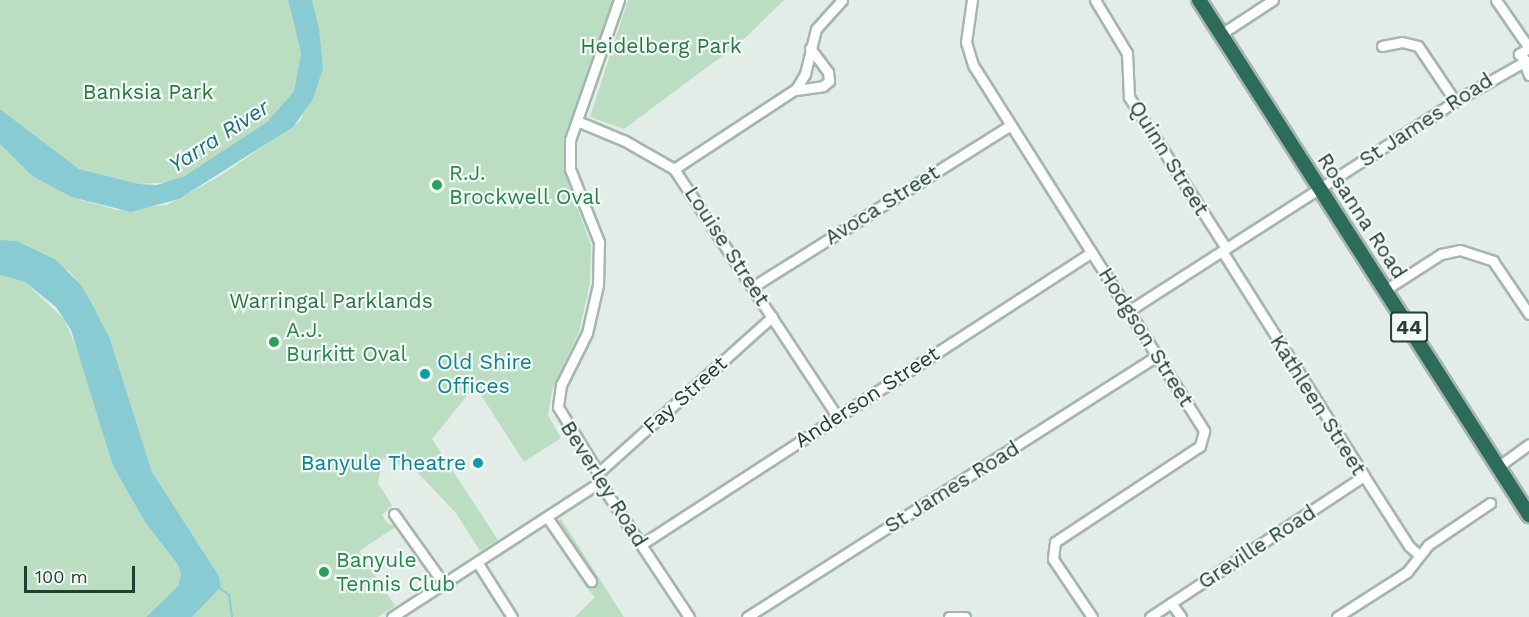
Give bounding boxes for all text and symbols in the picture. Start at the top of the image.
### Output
park label: Heidelberg Park [580,33,742,59]
street label: St James Road [1354,67,1498,173]
park label: Banksia Park [82,79,214,105]
water label: Yarra River [164,94,274,178]
street label: Quinn Street [1124,96,1214,220]
street label: Rosanna Road [1312,148,1412,284]
place label: R.J. Brockwell Oval [449,160,601,210]
street label: Avoca Street [820,160,944,250]
marker: R.J. Brockwell Oval [430,178,444,192]
street label: Louise Street [679,182,775,310]
street label: Hodgson Street [1093,263,1199,411]
park label: Warringal Parklands [229,288,433,314]
road number: 44 [1390,310,1428,344]
place label: A.J. Burkitt Oval [286,317,407,367]
street label: Kathleen Street [1265,330,1371,480]
marker: A.J. Burkitt Oval [267,335,281,349]
street label: Anderson Street [790,341,944,453]
place label: Old Shire Offices [437,349,532,399]
street label: Fay Street [638,351,732,439]
marker: Old Shire Offices [418,367,432,381]
street label: Beverley Road [555,416,653,552]
street label: St James Road [880,435,1024,539]
place label: Banyule Theatre [300,450,466,476]
marker: Banyule Theatre [471,456,485,470]
street label: Greville Road [1193,500,1321,594]
place label: Banyule Tennis Club [336,547,455,597]
scale bar [27,554,138,592]
marker: Banyule Tennis Club [317,565,331,579]
text: 100 m [35,566,88,587]

